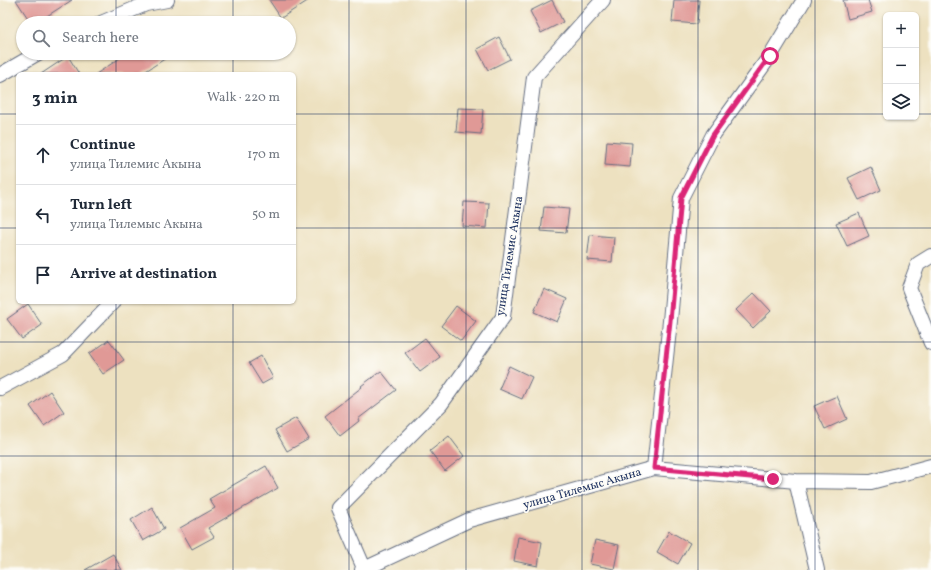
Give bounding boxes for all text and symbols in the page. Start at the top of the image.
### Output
map controls [883,12,919,120]
button: + [883,12,919,48]
search box [16,16,296,60]
icon: search [30,27,52,49]
text: Search here [62,28,139,49]
route start [761,47,779,65]
button: − [883,48,919,84]
button: layers [883,84,919,120]
text: 3 min [32,87,78,110]
text: Walk · 220 m [207,89,280,107]
text: Continue [70,135,135,156]
icon: ahead [32,144,54,166]
text: 170 m [247,146,280,164]
text: улица Тилемис Акына [70,156,202,174]
text: Turn left [70,195,132,216]
street label: улица Тилемис Акына [493,195,527,317]
icon: left [32,204,54,226]
text: 50 m [252,206,280,224]
text: улица Тилемыс Акына [70,216,203,234]
icon: arrive [32,264,54,286]
text: Arrive at destination [70,264,217,285]
street label: улица Тилемыс Акына [521,464,643,514]
route end [764,470,782,488]

